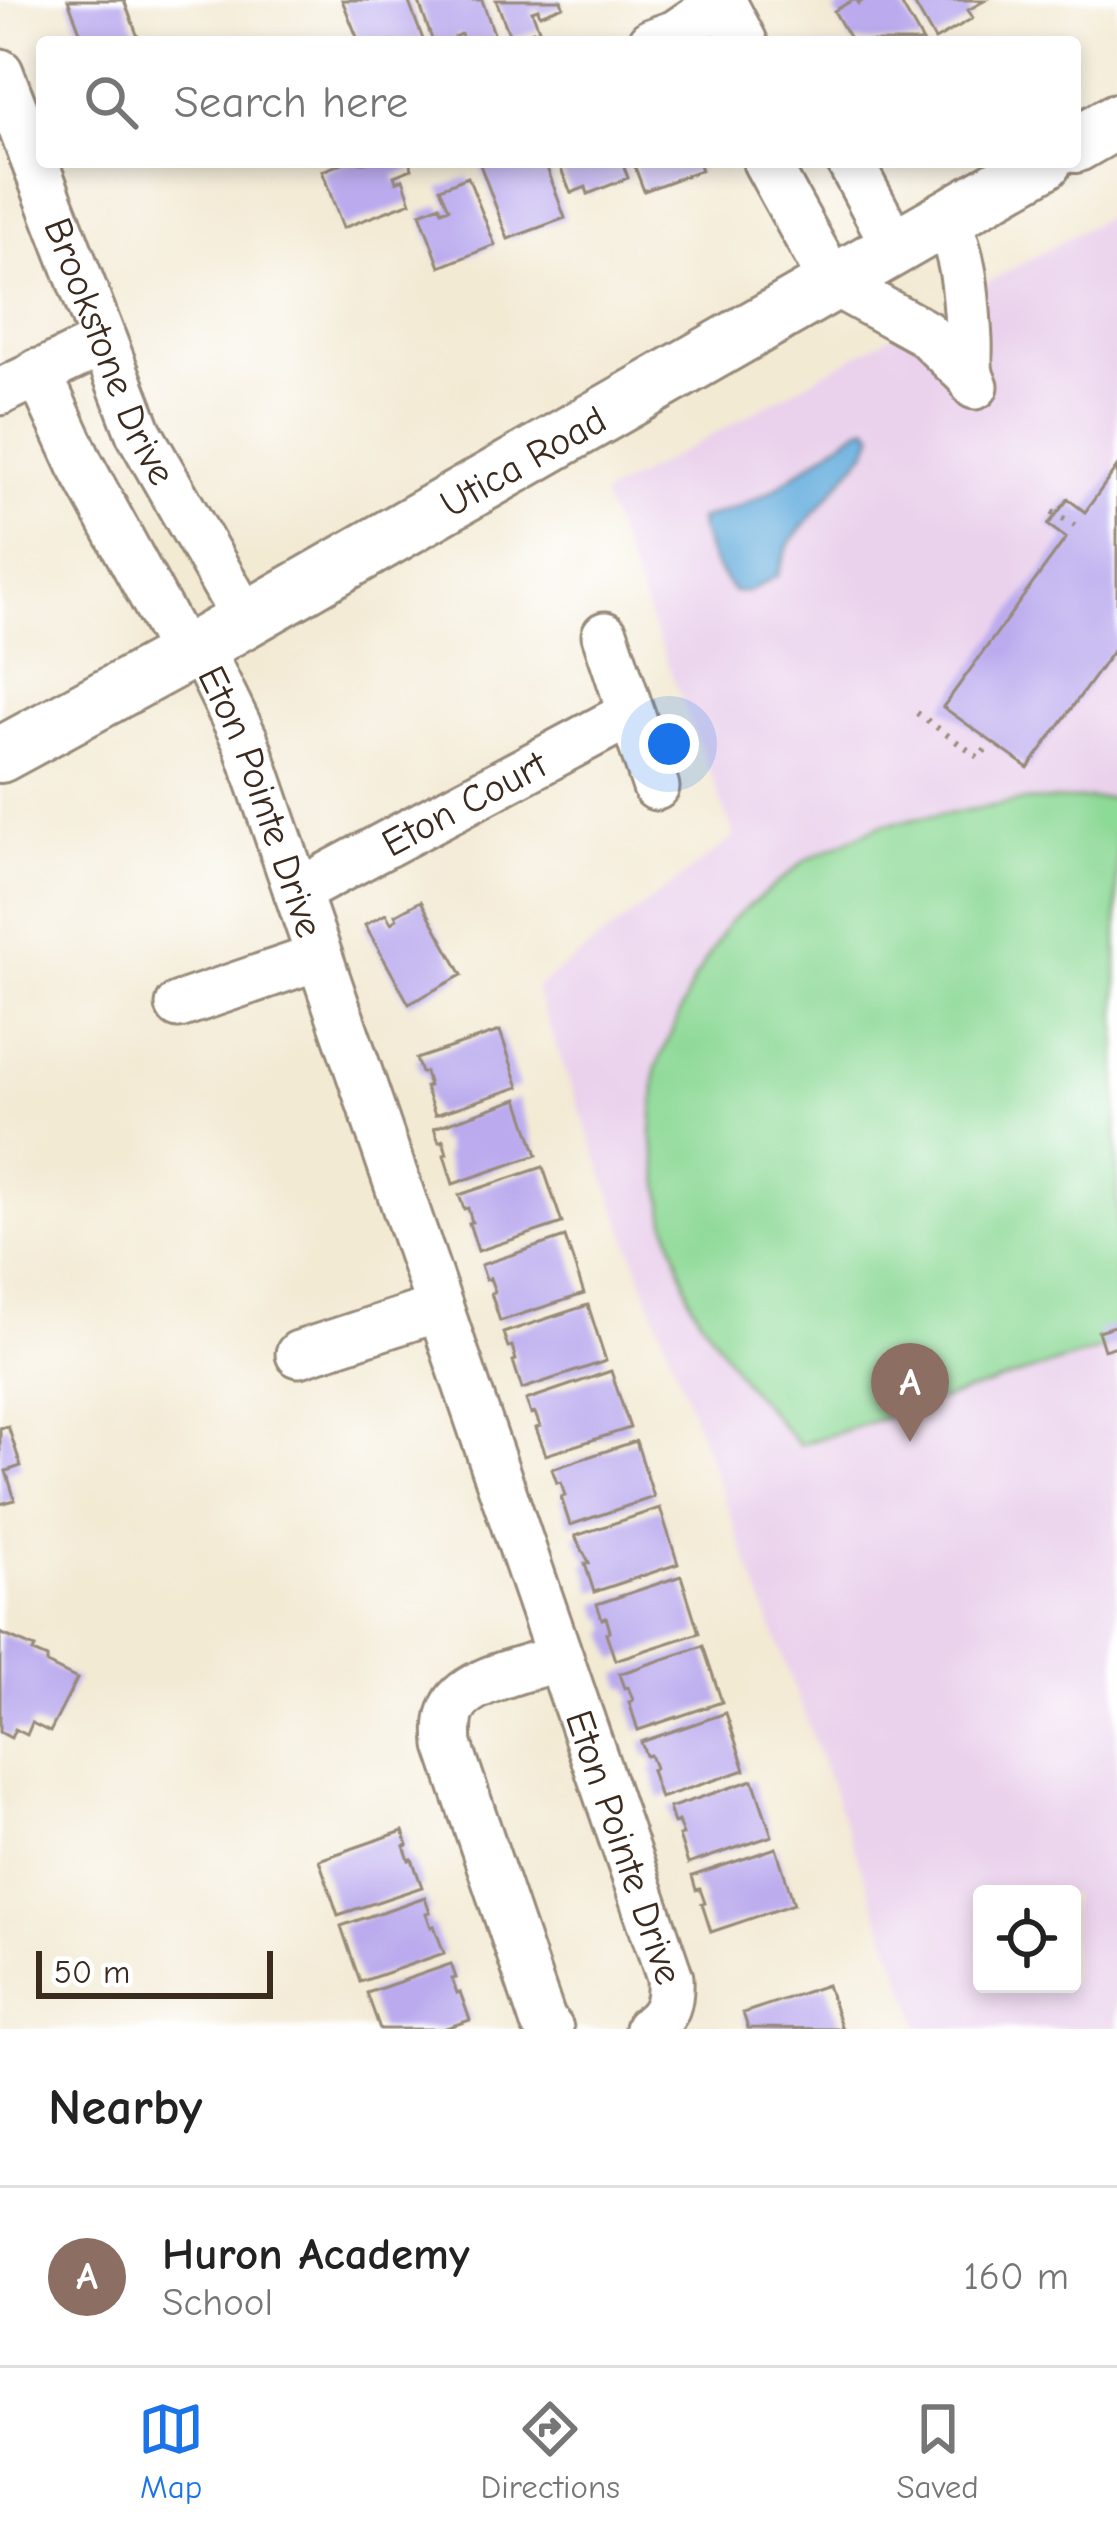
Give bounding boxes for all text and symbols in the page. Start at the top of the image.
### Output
search box [36,36,1081,168]
icon: search [78,69,144,135]
text: Search here [174,76,408,128]
street label: Brookstone Drive [34,212,185,493]
street label: Utica Road [433,397,614,527]
street label: Eton Pointe Drive [188,659,332,943]
your location [639,714,699,774]
street label: Eton Court [374,741,556,866]
pin: A [871,1343,949,1442]
street label: Eton Pointe Drive [556,1705,691,1990]
map controls [973,1885,1081,1993]
button: locate [973,1885,1081,1993]
scale bar [36,1945,273,1998]
text: 50 m [54,1953,130,1991]
text: Nearby [48,2078,202,2137]
text: Huron Academy [162,2228,470,2280]
text: A [76,2254,98,2299]
text: 160 m [963,2254,1069,2299]
text: School [162,2280,273,2325]
tab: Map [138,2396,204,2506]
tab: Directions [481,2396,620,2506]
tab: Saved [896,2396,979,2506]

